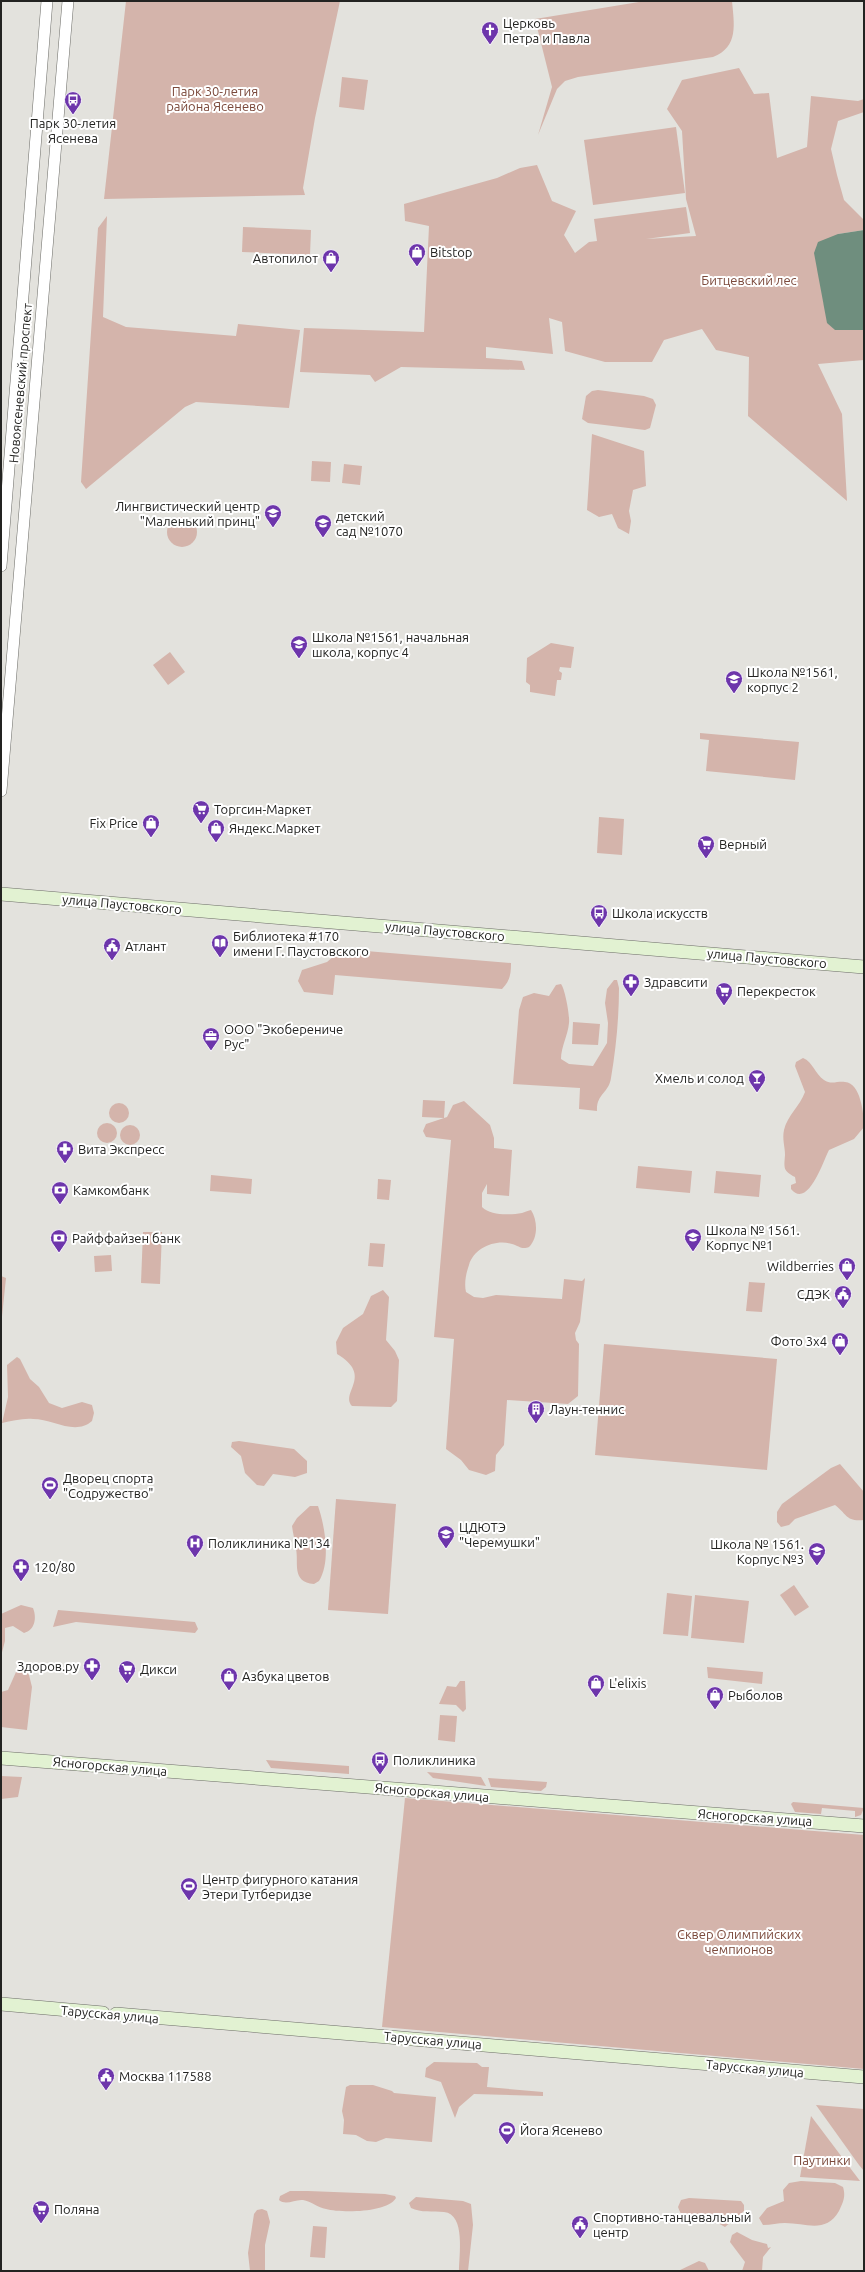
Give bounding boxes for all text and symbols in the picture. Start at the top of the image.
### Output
place label: Церковь Петра и Павла [503,16,590,45]
church icon: Церковь Петра и Павла [480,20,500,45]
park label: Парк 30-летия района Ясенево [166,84,264,113]
bus stop icon: Парк 30-летия Ясенева [63,90,83,115]
place label: Парк 30-летия Ясенева [30,116,116,145]
shop icon: Bitstop [407,242,427,267]
place label: Bitstop [430,245,472,259]
shop icon: Автопилот [321,248,341,273]
place label: Автопилот [253,251,318,265]
park label: Битцевский лес [701,273,797,287]
street label: Новоясеневский проспект [6,302,34,464]
place label: Лингвистический центр "Маленький принц" [115,499,260,528]
school or university icon: Лингвистический центр "Маленький принц" [263,503,283,528]
place label: детский сад №1070 [336,509,403,538]
school or university icon: детский сад №1070 [313,513,333,538]
place label: Школа №1561, начальная школа, корпус 4 [312,630,469,660]
school or university icon: Школа №1561, начальная школа, корпус 4 [289,634,309,659]
place label: Школа №1561, корпус 2 [747,665,838,694]
school or university icon: Школа №1561, корпус 2 [724,669,744,694]
supermarket icon: Торгсин-Маркет [191,799,211,824]
place label: Торгсин-Маркет [214,802,311,816]
shop icon: Fix Price [141,813,161,838]
place label: Fix Price [89,816,138,830]
shop icon: Яндекс.Маркет [206,818,226,843]
place label: Яндекс.Маркет [229,821,321,835]
supermarket icon: Верный [696,834,716,859]
place label: Верный [719,837,767,851]
street label: улица Паустовского [62,892,182,916]
bus stop icon: Школа искусств [589,903,609,928]
place label: Школа искусств [612,906,708,920]
street label: улица Паустовского [385,919,505,943]
place label: Библиотека #170 имени Г. Паустовского [233,929,369,958]
library icon: Библиотека #170 имени Г. Паустовского [210,933,230,958]
public building icon: Атлант [102,936,122,961]
place label: Атлант [125,939,166,953]
street label: улица Паустовского [707,946,827,970]
pharmacy icon: Здравсити [621,972,641,997]
place label: Здравсити [644,975,708,989]
supermarket icon: Перекресток [714,981,734,1006]
place label: Перекресток [737,984,816,998]
place label: ООО "Экоберениче Рус" [224,1022,343,1051]
office icon: ООО "Экоберениче Рус" [201,1026,221,1051]
bar icon: Хмель и солод [747,1068,767,1093]
place label: Хмель и солод [655,1071,744,1085]
pharmacy icon: Вита Экспресс [55,1139,75,1164]
place label: Вита Экспресс [78,1142,164,1156]
bank icon: Камкомбанк [50,1180,70,1205]
place label: Камкомбанк [73,1183,149,1197]
place label: Школа № 1561. Корпус №1 [706,1223,800,1252]
school or university icon: Школа № 1561. Корпус №1 [683,1227,703,1252]
bank icon: Райффайзен банк [49,1228,69,1253]
place label: Райффайзен банк [72,1231,181,1245]
shop icon: Wildberries [837,1256,857,1281]
place label: Wildberries [767,1259,834,1273]
public building icon: СДЭК [833,1284,853,1309]
place label: СДЭК [797,1287,830,1301]
shop icon: Фото 3х4 [830,1331,850,1356]
place label: Фото 3х4 [771,1334,827,1348]
building icon: Лаун-теннис [526,1399,546,1424]
place label: Лаун-теннис [549,1402,624,1416]
place label: Дворец спорта "Содружество" [63,1471,153,1500]
sports icon: Дворец спорта "Содружество" [40,1475,60,1500]
place label: ЦДЮТЭ "Черемушки" [459,1520,540,1549]
school or university icon: ЦДЮТЭ "Черемушки" [436,1524,456,1549]
hospital icon: Поликлиника №134 [185,1533,205,1558]
place label: Поликлиника №134 [208,1536,330,1550]
place label: Школа № 1561. Корпус №3 [710,1537,804,1566]
school or university icon: Школа № 1561. Корпус №3 [807,1541,827,1566]
pharmacy icon: 120/80 [11,1557,31,1582]
place label: 120/80 [34,1560,75,1574]
pharmacy icon: Здоров.ру [82,1656,102,1681]
place label: Здоров.ру [17,1659,79,1673]
supermarket icon: Дикси [117,1659,137,1684]
place label: Дикси [140,1662,177,1676]
shop icon: Азбука цветов [219,1666,239,1691]
place label: Азбука цветов [242,1669,329,1683]
shop icon: L'elixis [586,1673,606,1698]
place label: L'elixis [609,1676,647,1690]
shop icon: Рыболов [705,1685,725,1710]
place label: Рыболов [728,1688,783,1702]
bus stop icon: Поликлиника [370,1750,390,1775]
place label: Поликлиника [393,1753,476,1767]
street label: Ясногорская улица [52,1754,168,1778]
street label: Ясногорская улица [374,1780,490,1804]
street label: Ясногорская улица [697,1806,813,1828]
place label: Центр фигурного катания Этери Тутберидзе [202,1872,358,1901]
sports icon: Центр фигурного катания Этери Тутберидзе [179,1876,199,1901]
park label: Сквер Олимпийских чемпионов [677,1927,801,1956]
street label: Тарусская улица [60,2003,160,2025]
street label: Тарусская улица [383,2029,483,2051]
street label: Тарусская улица [705,2057,805,2079]
public building icon: Москва 117588 [96,2066,116,2091]
place label: Москва 117588 [119,2069,211,2083]
sports icon: Йога Ясенево [497,2120,517,2145]
place label: Йога Ясенево [520,2123,603,2137]
park label: Паутинки [793,2153,851,2167]
supermarket icon: Поляна [31,2199,51,2224]
place label: Поляна [54,2202,99,2216]
place label: Спортивно-танцевальный центр [593,2210,751,2239]
public building icon: Спортивно-танцевальный центр [570,2214,590,2239]

